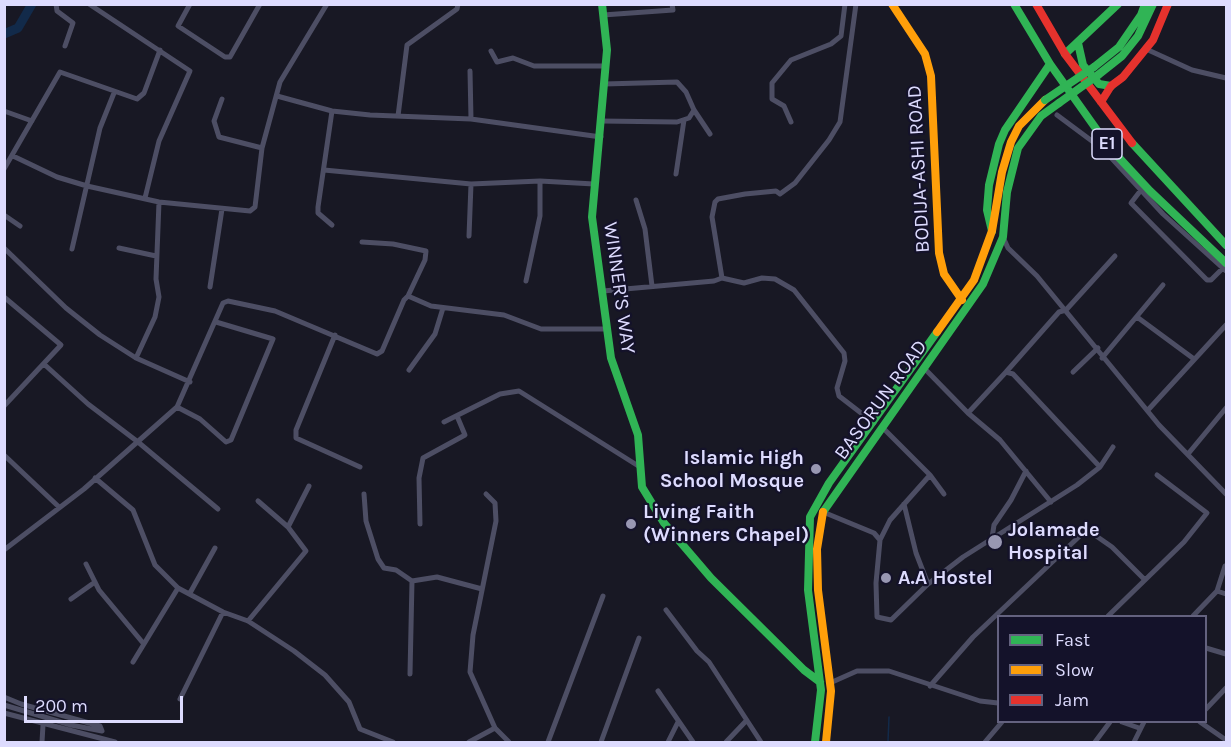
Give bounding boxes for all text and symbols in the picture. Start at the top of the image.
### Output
street label: BODIJA-ASHI ROAD [903,85,935,253]
road number: E1 [1092,129,1122,159]
street label: WINNER'S WAY [598,220,640,356]
street label: BASORUN ROAD [829,335,933,465]
place label: Islamic High School Mosque [660,446,804,493]
marker: Islamic High School Mosque [809,462,823,476]
place label: Living Faith (Winners Chapel) [643,500,809,547]
marker: Living Faith (Winners Chapel) [624,517,638,531]
place label: Jolamade Hospital [1008,518,1100,565]
marker: Jolamade Hospital [986,533,1004,551]
place label: A.A Hostel [898,566,993,590]
marker: A.A Hostel [879,571,893,585]
legend [997,615,1207,723]
text: Fast [1055,629,1090,651]
text: Slow [1055,659,1094,681]
scale bar [27,684,186,722]
text: Jam [1055,689,1089,711]
text: 200 m [35,695,88,717]

